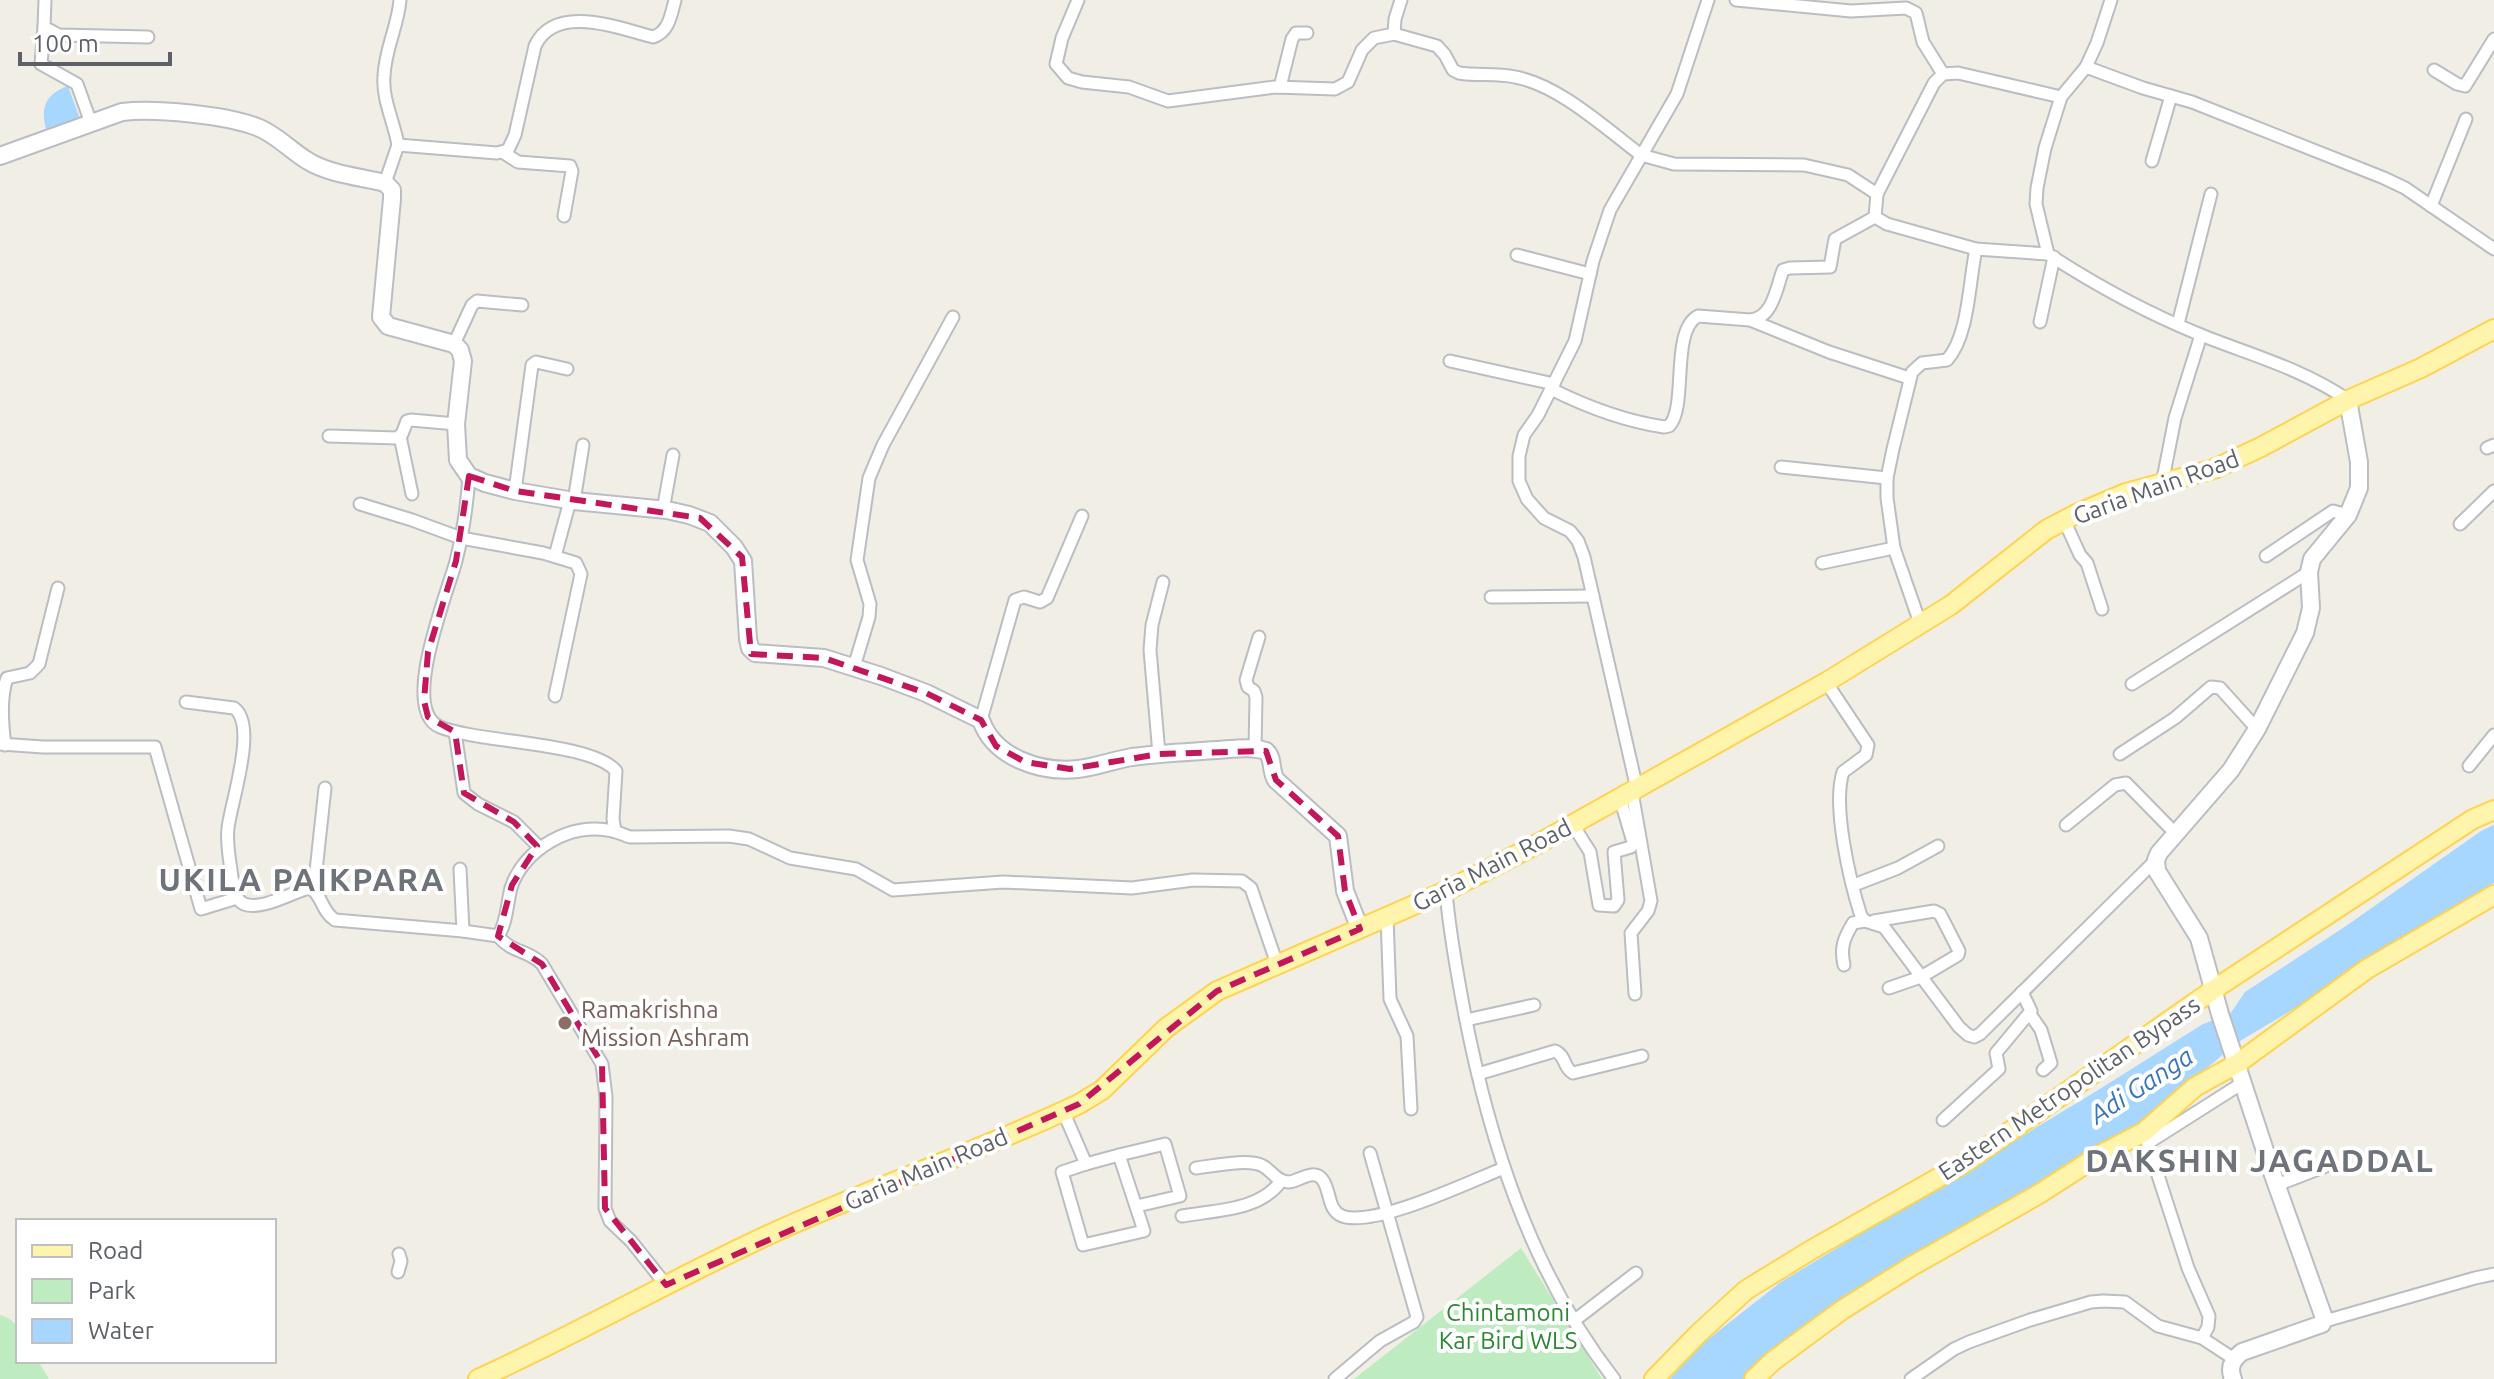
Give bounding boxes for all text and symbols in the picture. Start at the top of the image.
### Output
scale bar [20,16,170,66]
text: 100 m [32,30,99,57]
street label: Garia Main Road [2069,444,2243,530]
street label: Garia Main Road [1408,813,1576,917]
district label: UKILA PAIKPARA [159,861,445,897]
street label: Eastern Metropolitan Bypass [1933,990,2205,1186]
place label: Ramakrishna Mission Ashram [581,996,750,1051]
marker: Ramakrishna Mission Ashram [556,1014,574,1032]
water label: Adi Ganga [2082,1041,2198,1130]
street label: Garia Main Road [840,1122,1012,1216]
district label: DAKSHIN JAGADDAL [2085,1142,2435,1178]
legend [16,1219,276,1363]
text: Road [88,1237,143,1264]
text: Park [88,1277,136,1304]
park label: Chintamoni Kar Bird WLS [1439,1299,1577,1354]
text: Water [88,1317,154,1344]

